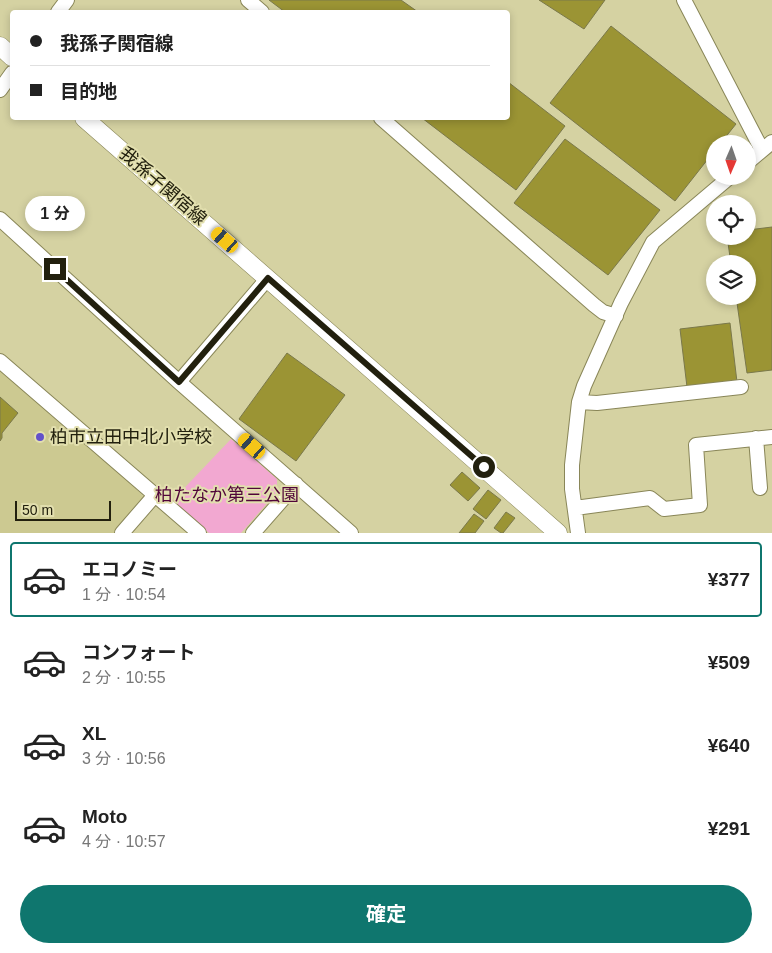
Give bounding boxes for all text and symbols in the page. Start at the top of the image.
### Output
text: 我孫子関宿線 [60,33,174,54]
text: 目的地 [60,81,117,102]
north arrow [706,135,756,185]
map controls [706,135,756,305]
street label: 我孫子関宿線 [116,143,210,229]
button: locate [706,195,756,245]
callout: 1 分 [25,196,85,232]
text: 1 分 [40,205,70,222]
car [208,224,241,256]
button: layers [706,255,756,305]
route end [44,258,66,280]
place label: 柏市立田中北小学校 [50,427,212,447]
car [235,430,268,462]
marker: 柏市立田中北小学校 [34,431,46,443]
route start [473,456,495,478]
park label: 柏たなか第三公園 [155,485,299,505]
scale bar [15,498,111,521]
text: 50 m [22,502,53,518]
icon: car [22,557,67,602]
text: エコノミー [82,559,177,580]
text: ¥377 [708,569,750,590]
text: 1 分 · 10:54 [82,586,166,603]
icon: car [22,640,67,685]
text: コンフォート [82,642,195,663]
text: ¥509 [708,652,750,673]
text: 2 分 · 10:55 [82,669,166,686]
icon: car [22,723,67,768]
text: XL [82,723,106,744]
text: ¥640 [708,735,750,756]
text: 3 分 · 10:56 [82,750,166,767]
icon: car [22,806,67,851]
text: Moto [82,806,127,827]
text: ¥291 [708,818,750,839]
text: 4 分 · 10:57 [82,833,166,850]
button: 確定 [20,885,752,943]

